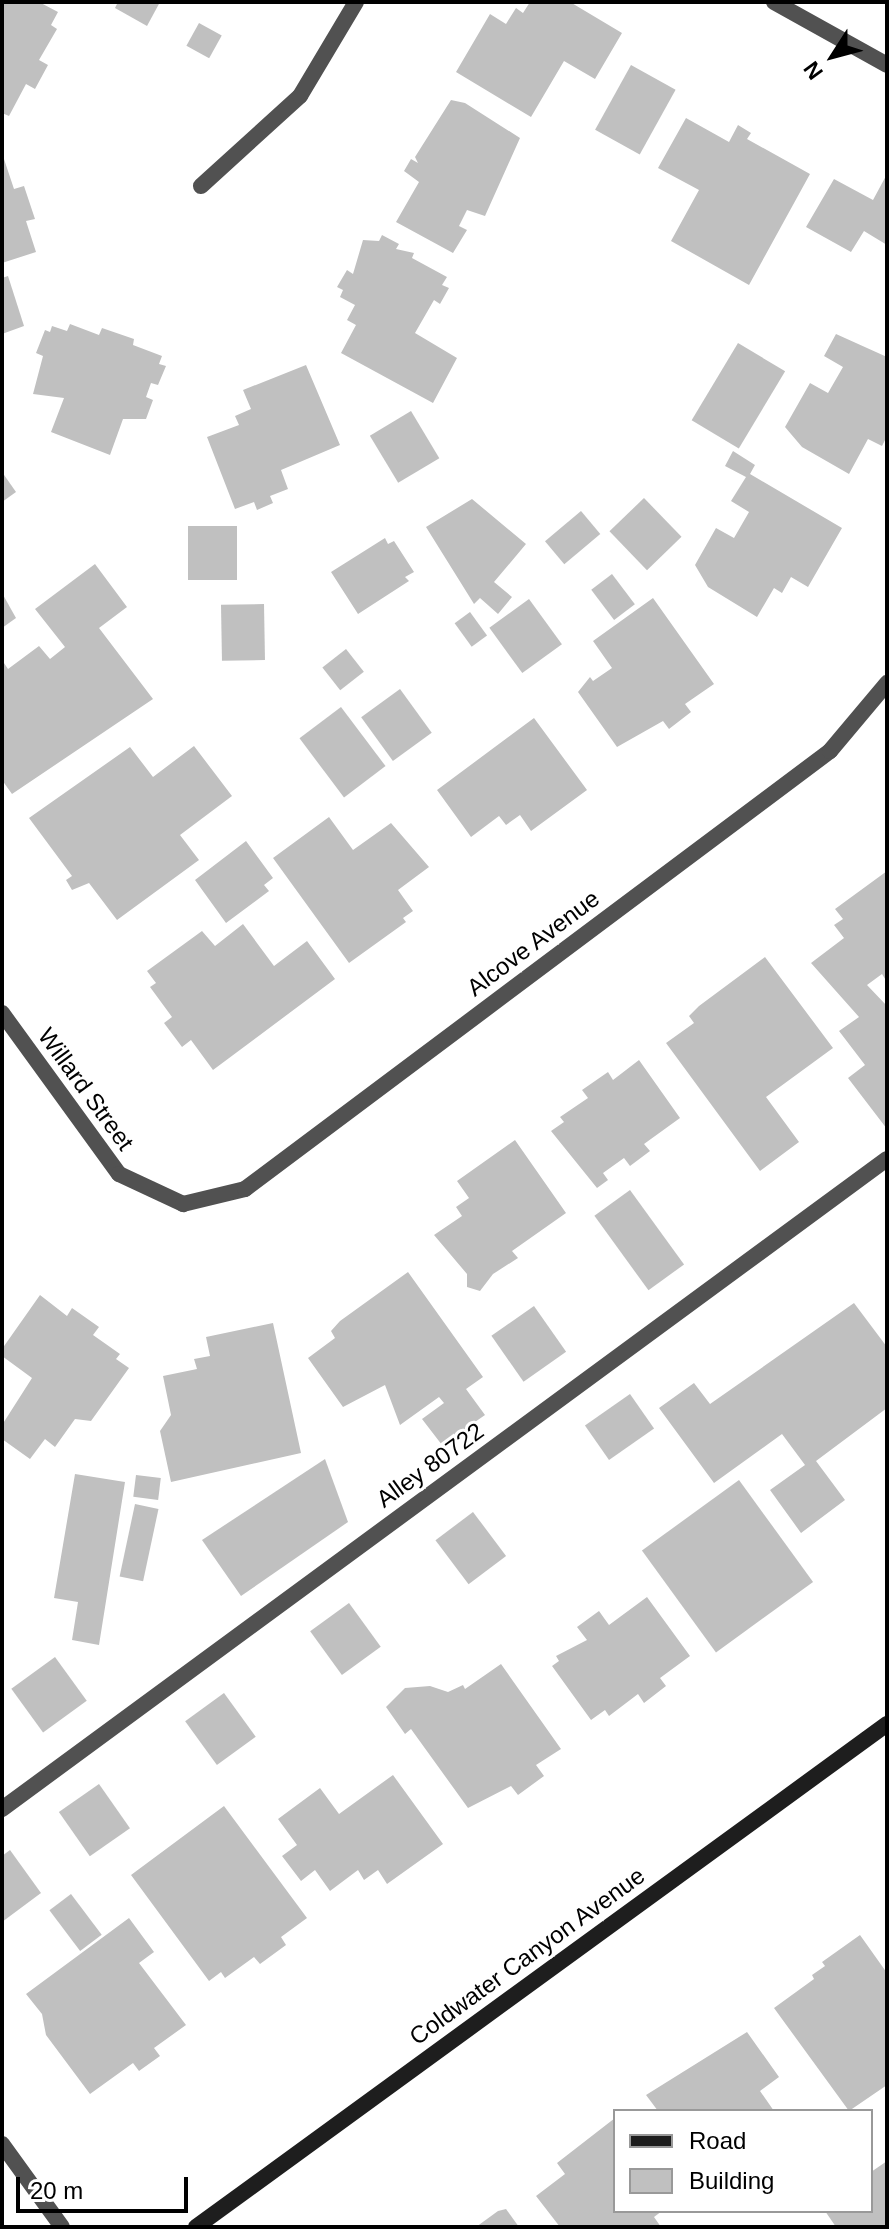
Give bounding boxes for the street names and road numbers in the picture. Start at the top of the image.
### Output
street label: Alcove Avenue [461,883,605,1003]
street label: Willard Street [32,1022,140,1156]
street label: Alley 80722 [371,1416,489,1514]
street label: Coldwater Canyon Avenue [403,1861,651,2051]

